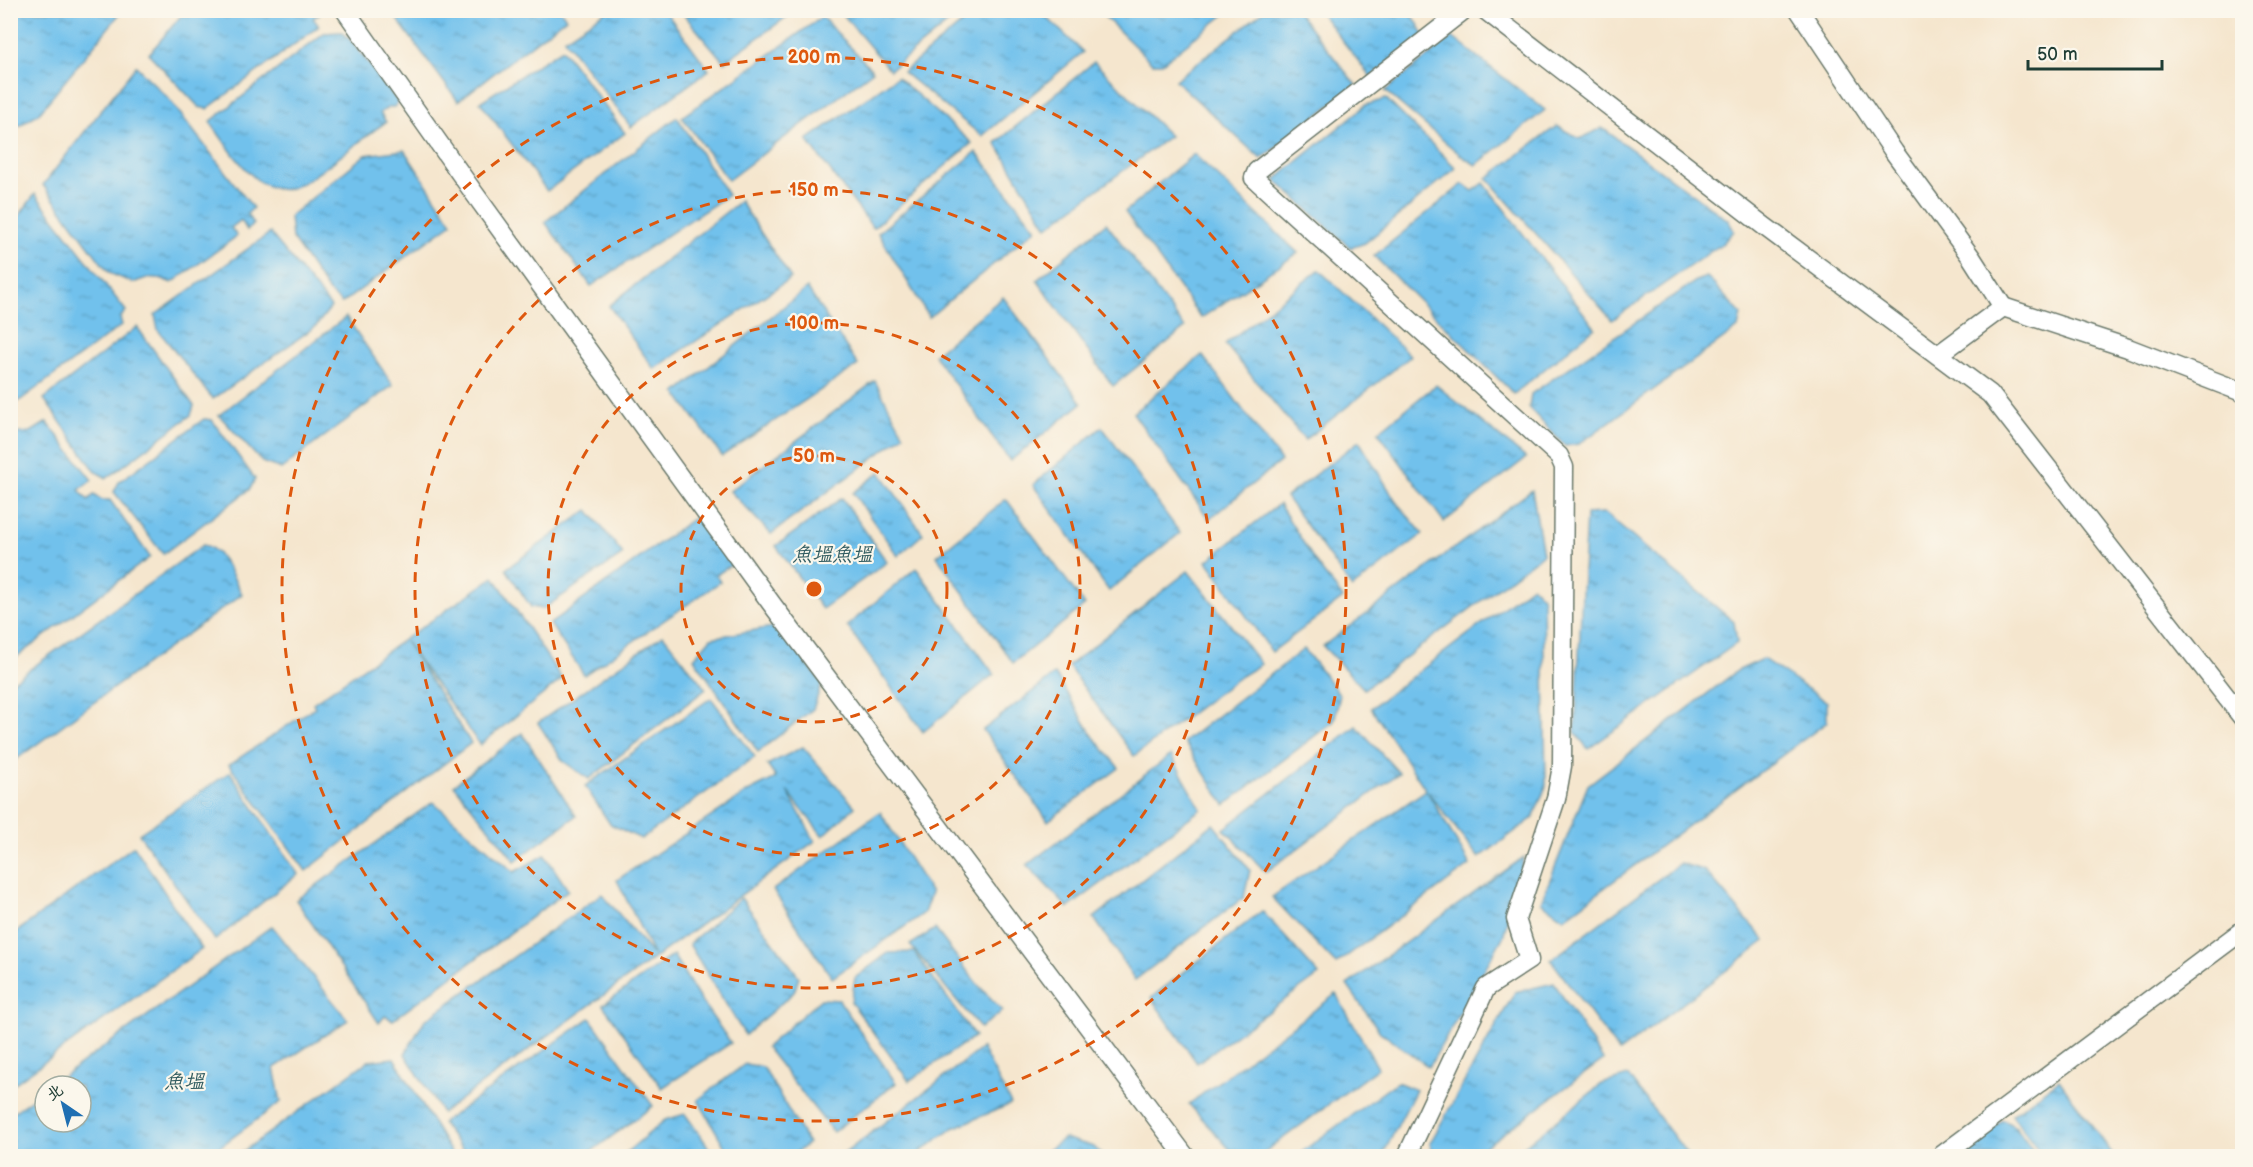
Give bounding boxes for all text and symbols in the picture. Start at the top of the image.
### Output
scale bar [2028,33,2162,71]
text: 50 m [2037,44,2078,65]
text: 200 m [787,47,841,68]
text: 150 m [789,180,839,201]
text: 100 m [789,313,839,334]
text: 50 m [793,446,835,467]
water label: 魚塭魚塭 [792,543,874,567]
centre of rings [804,579,824,599]
water label: 魚塭 [164,1070,206,1094]
north arrow [33,1074,93,1134]
text: 北 [43,1081,67,1105]

